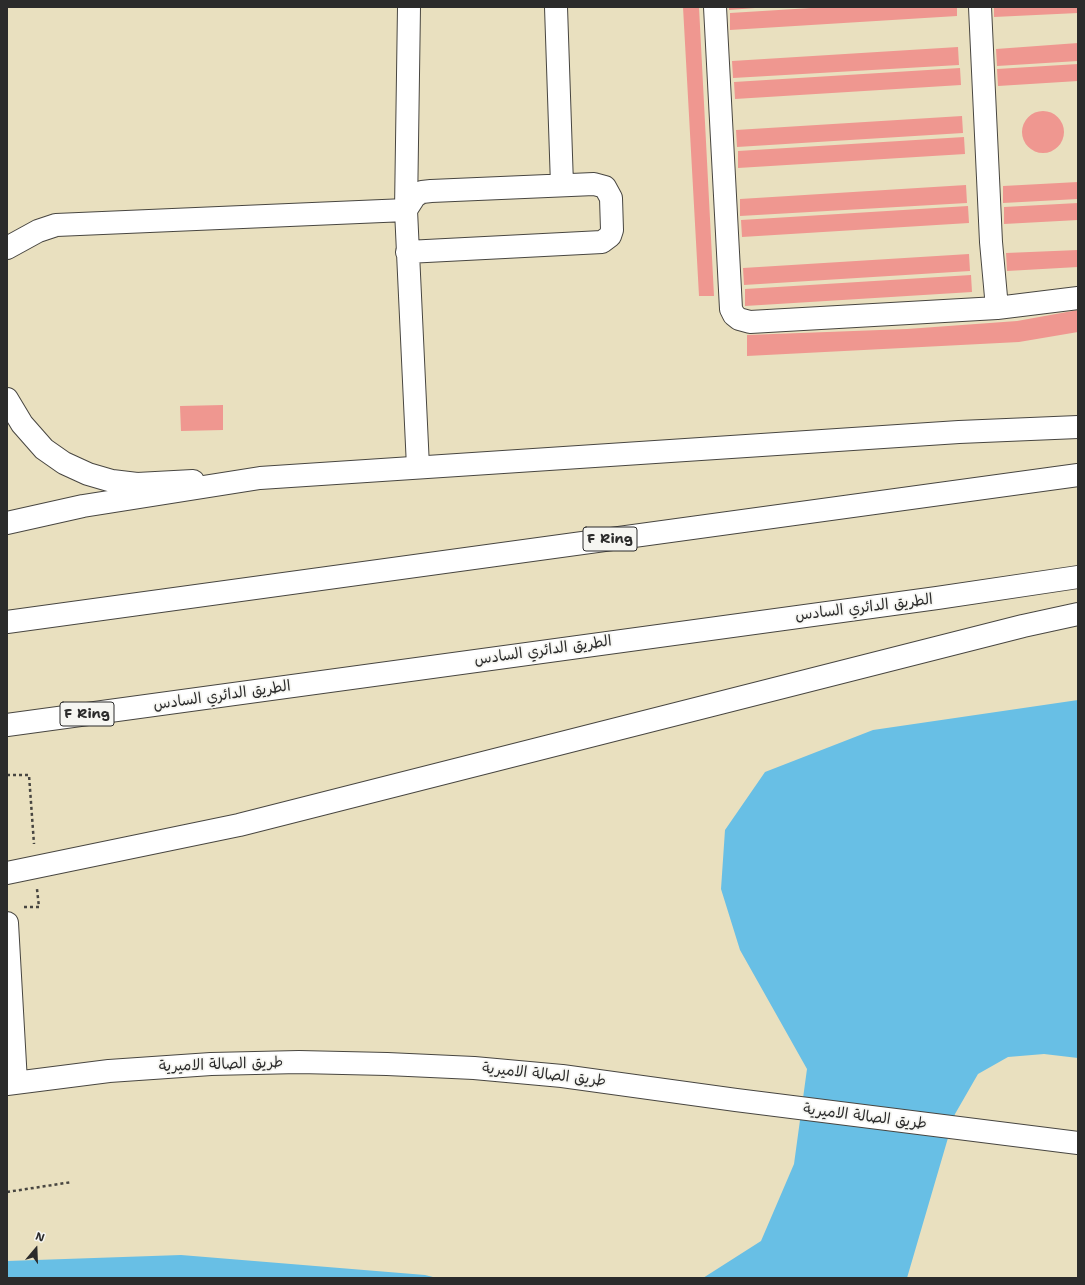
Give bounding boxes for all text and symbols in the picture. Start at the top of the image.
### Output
road number: F Ring [583,527,637,551]
street label: الطريق الدائري السادس [794,591,934,625]
street label: الطريق الدائري السادس [473,632,613,670]
street label: الطريق الدائري السادس [152,677,292,715]
road number: F Ring [60,702,114,726]
street label: طريق الصالة الاميرية [159,1054,283,1076]
street label: طريق الصالة الاميرية [481,1060,607,1090]
street label: طريق الصالة الاميرية [802,1100,928,1134]
north arrow [16,1229,56,1269]
text: N [34,1229,47,1246]

